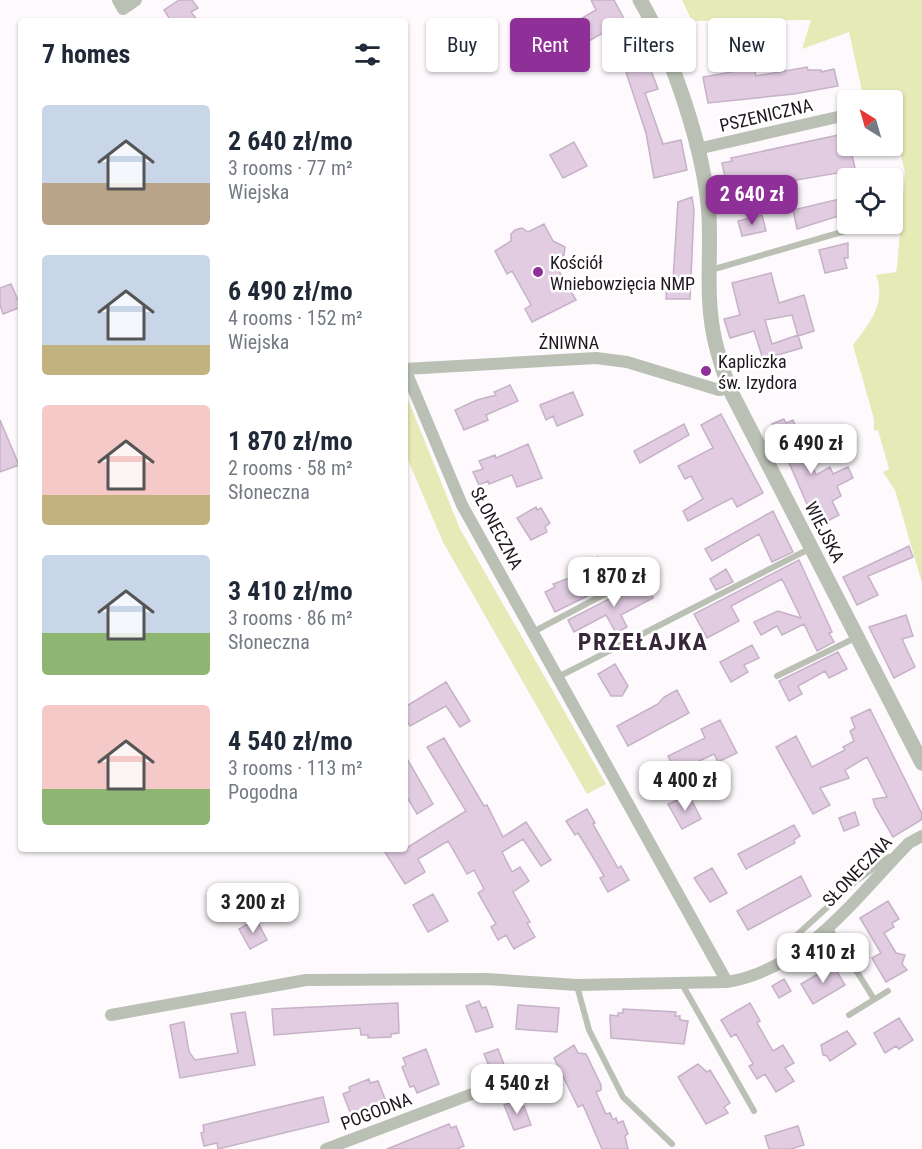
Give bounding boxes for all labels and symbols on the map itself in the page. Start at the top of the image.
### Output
north arrow [837,90,903,156]
street label: PSZENICZNA [718,94,815,136]
pin: 2 640 zł [690,175,814,226]
place label: Kościół Wniebowzięcia NMP [550,252,695,294]
marker: Kościół Wniebowzięcia NMP [531,265,545,279]
street label: ŻNIWNA [539,332,600,353]
place label: Kapliczka św. Izydora [718,351,797,393]
marker: Kapliczka św. Izydora [699,364,713,378]
pin: 6 490 zł [749,424,873,475]
street label: SŁONECZNA [467,483,528,573]
street label: WIEJSKA [801,498,849,566]
pin: 1 870 zł [552,557,676,608]
district label: PRZEŁAJKA [578,628,708,656]
pin: 4 400 zł [623,761,747,812]
street label: SŁONECZNA [818,831,896,911]
pin: 3 200 zł [191,883,315,934]
pin: 3 410 zł [761,933,885,984]
pin: 4 540 zł [455,1064,579,1115]
street label: POGODNA [338,1088,415,1134]

